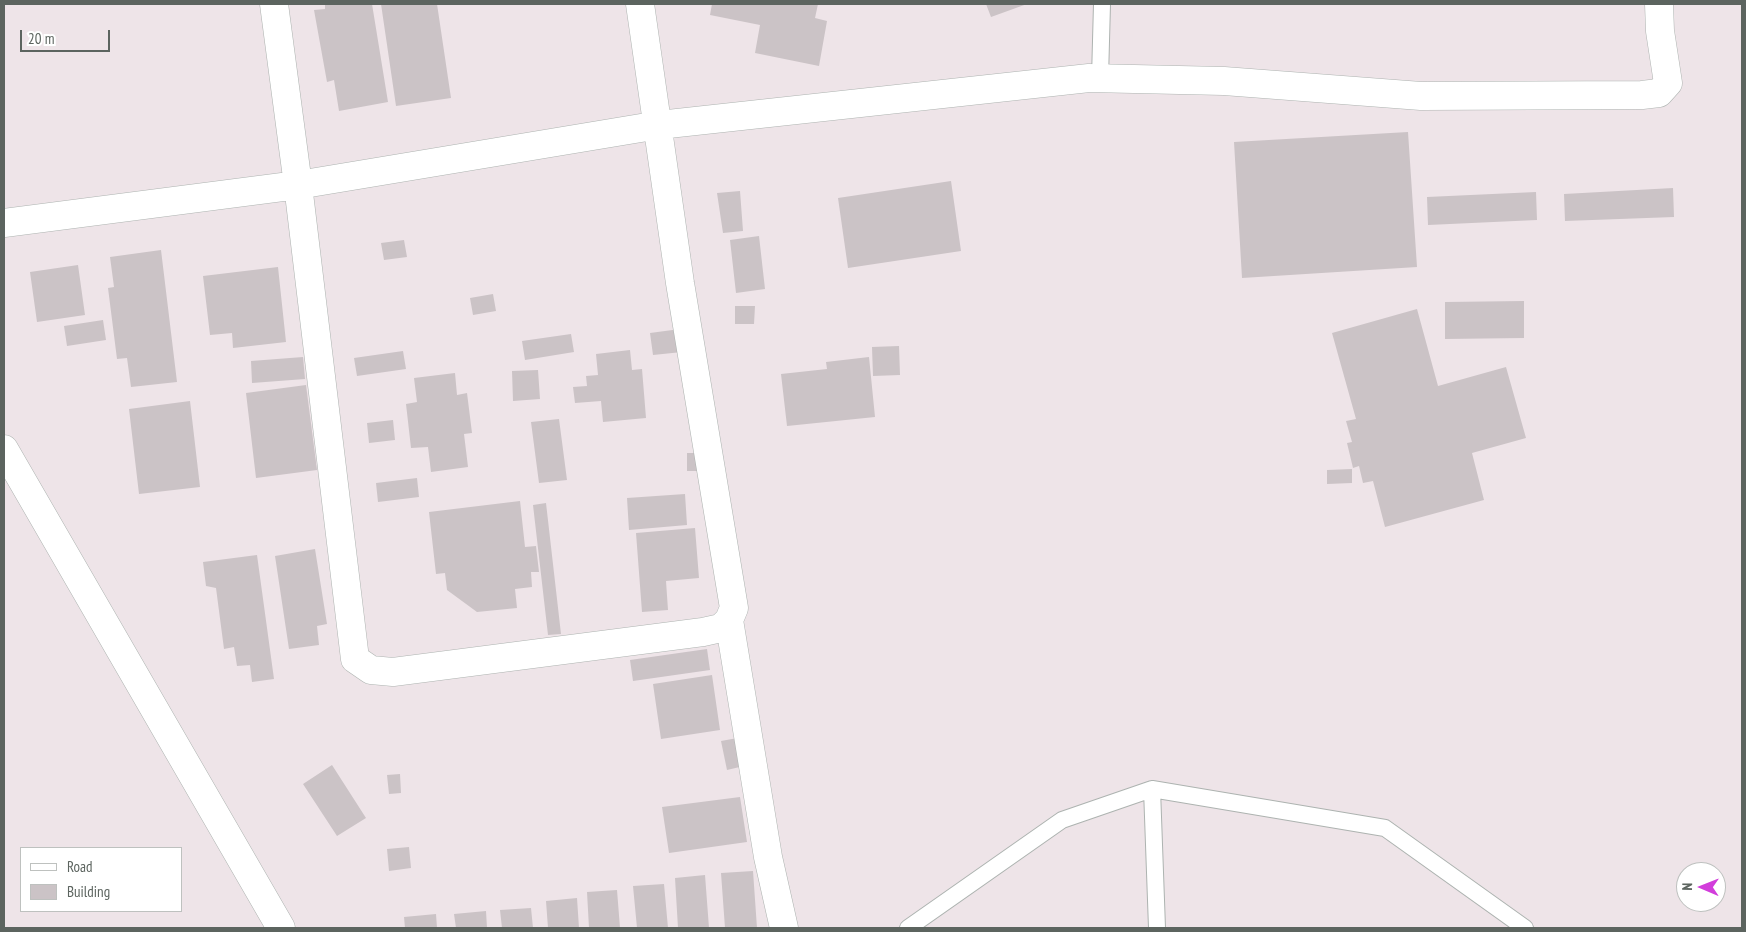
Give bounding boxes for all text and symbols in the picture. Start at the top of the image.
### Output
scale bar [22,20,112,52]
text: 20 m [28,29,54,48]
legend [20,847,182,912]
text: Road [67,857,93,876]
north arrow [1676,862,1726,912]
text: Building [67,882,110,901]
text: N [1678,883,1696,891]

